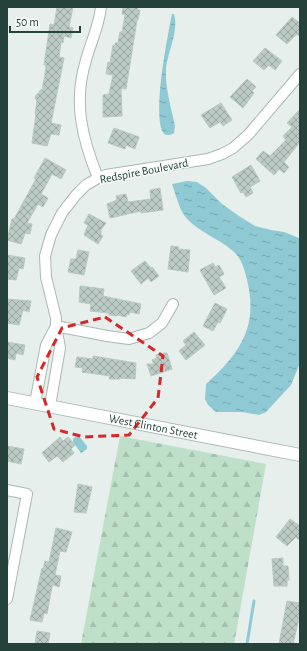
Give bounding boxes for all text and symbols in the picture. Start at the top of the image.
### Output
scale bar [10,8,80,34]
text: 50 m [16,16,39,28]
street label: Redspire Boulevard [99,157,189,185]
street label: West Clinton Street [108,412,199,441]

